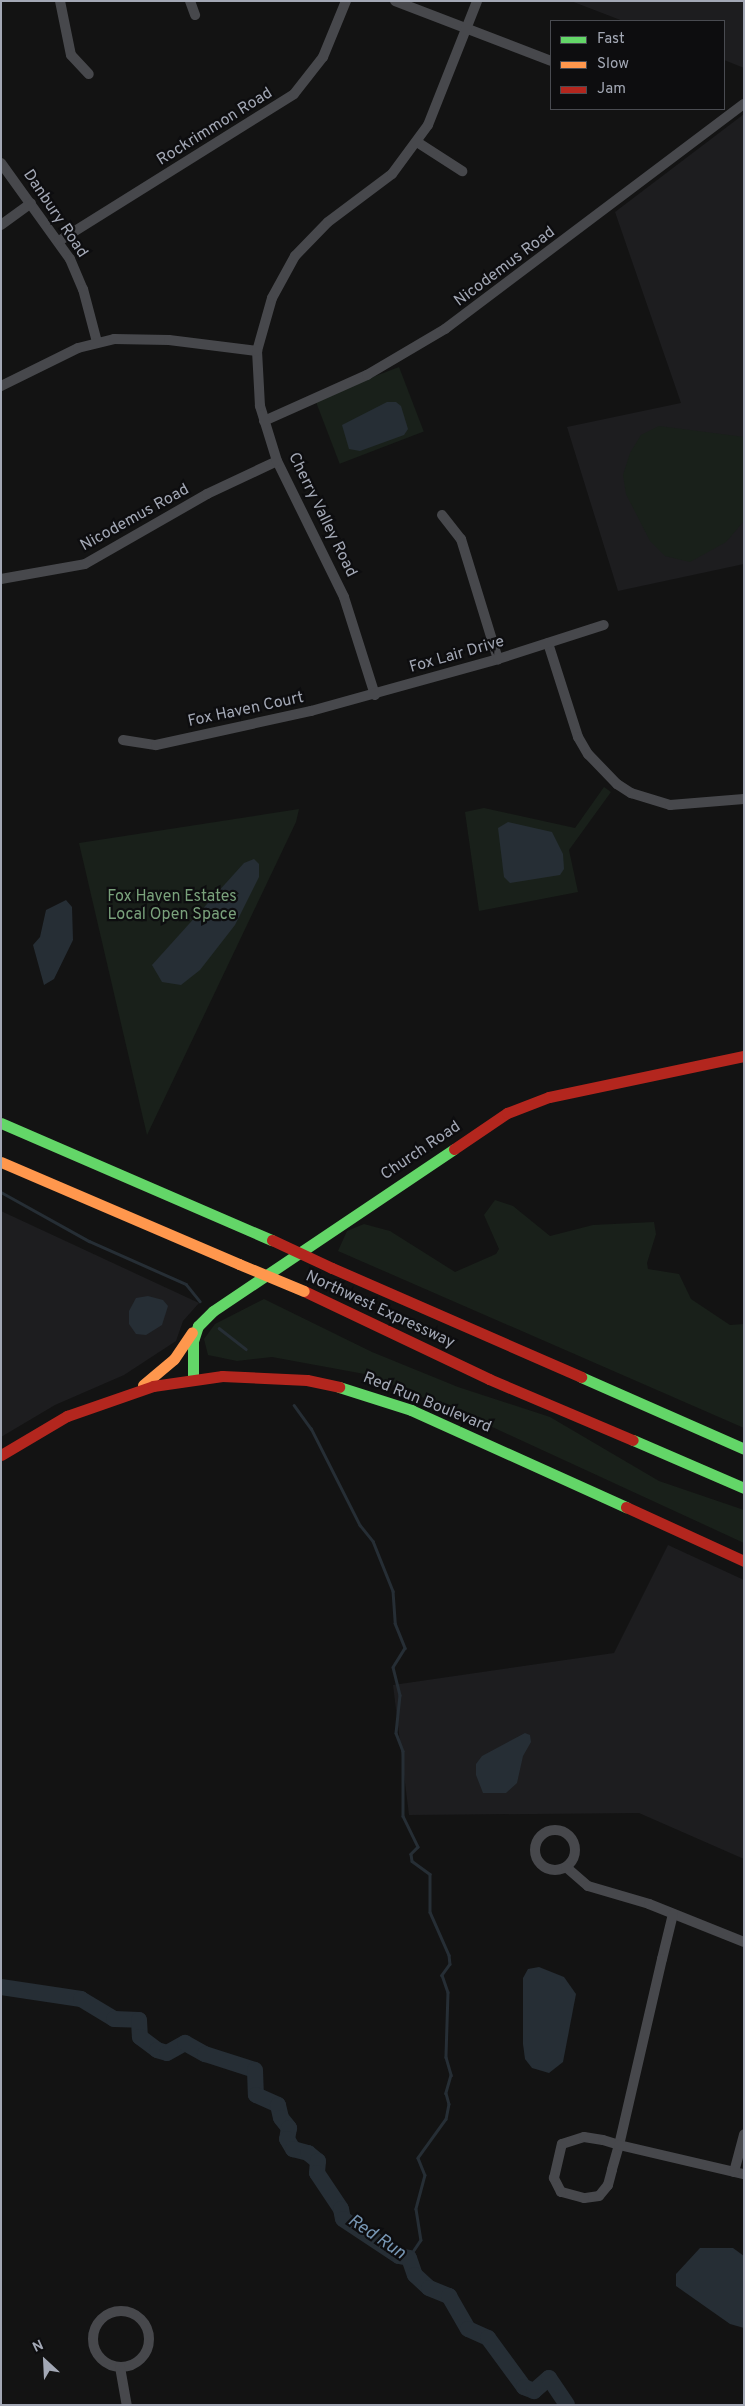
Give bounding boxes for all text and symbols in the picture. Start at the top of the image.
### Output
legend [550,20,725,110]
text: Fast [597,30,625,49]
text: Slow [597,55,629,74]
text: Jam [597,80,626,99]
street label: Rockrimmon Road [154,84,276,170]
street label: Danbury Road [19,166,91,262]
street label: Nicodemus Road [451,223,559,311]
street label: Cherry Valley Road [283,449,361,581]
street label: Nicodemus Road [77,480,193,556]
street label: Fox Lair Drive [407,632,507,678]
street label: Fox Haven Court [186,688,306,732]
park label: Fox Haven Estates Local Open Space [107,887,237,925]
street label: Church Road [377,1117,465,1185]
street label: Northwest Expressway [302,1267,458,1353]
street label: Red Run Boulevard [360,1369,494,1437]
water label: Red Run [343,2211,409,2265]
north arrow [20,2336,70,2386]
text: N [30,2337,47,2357]

